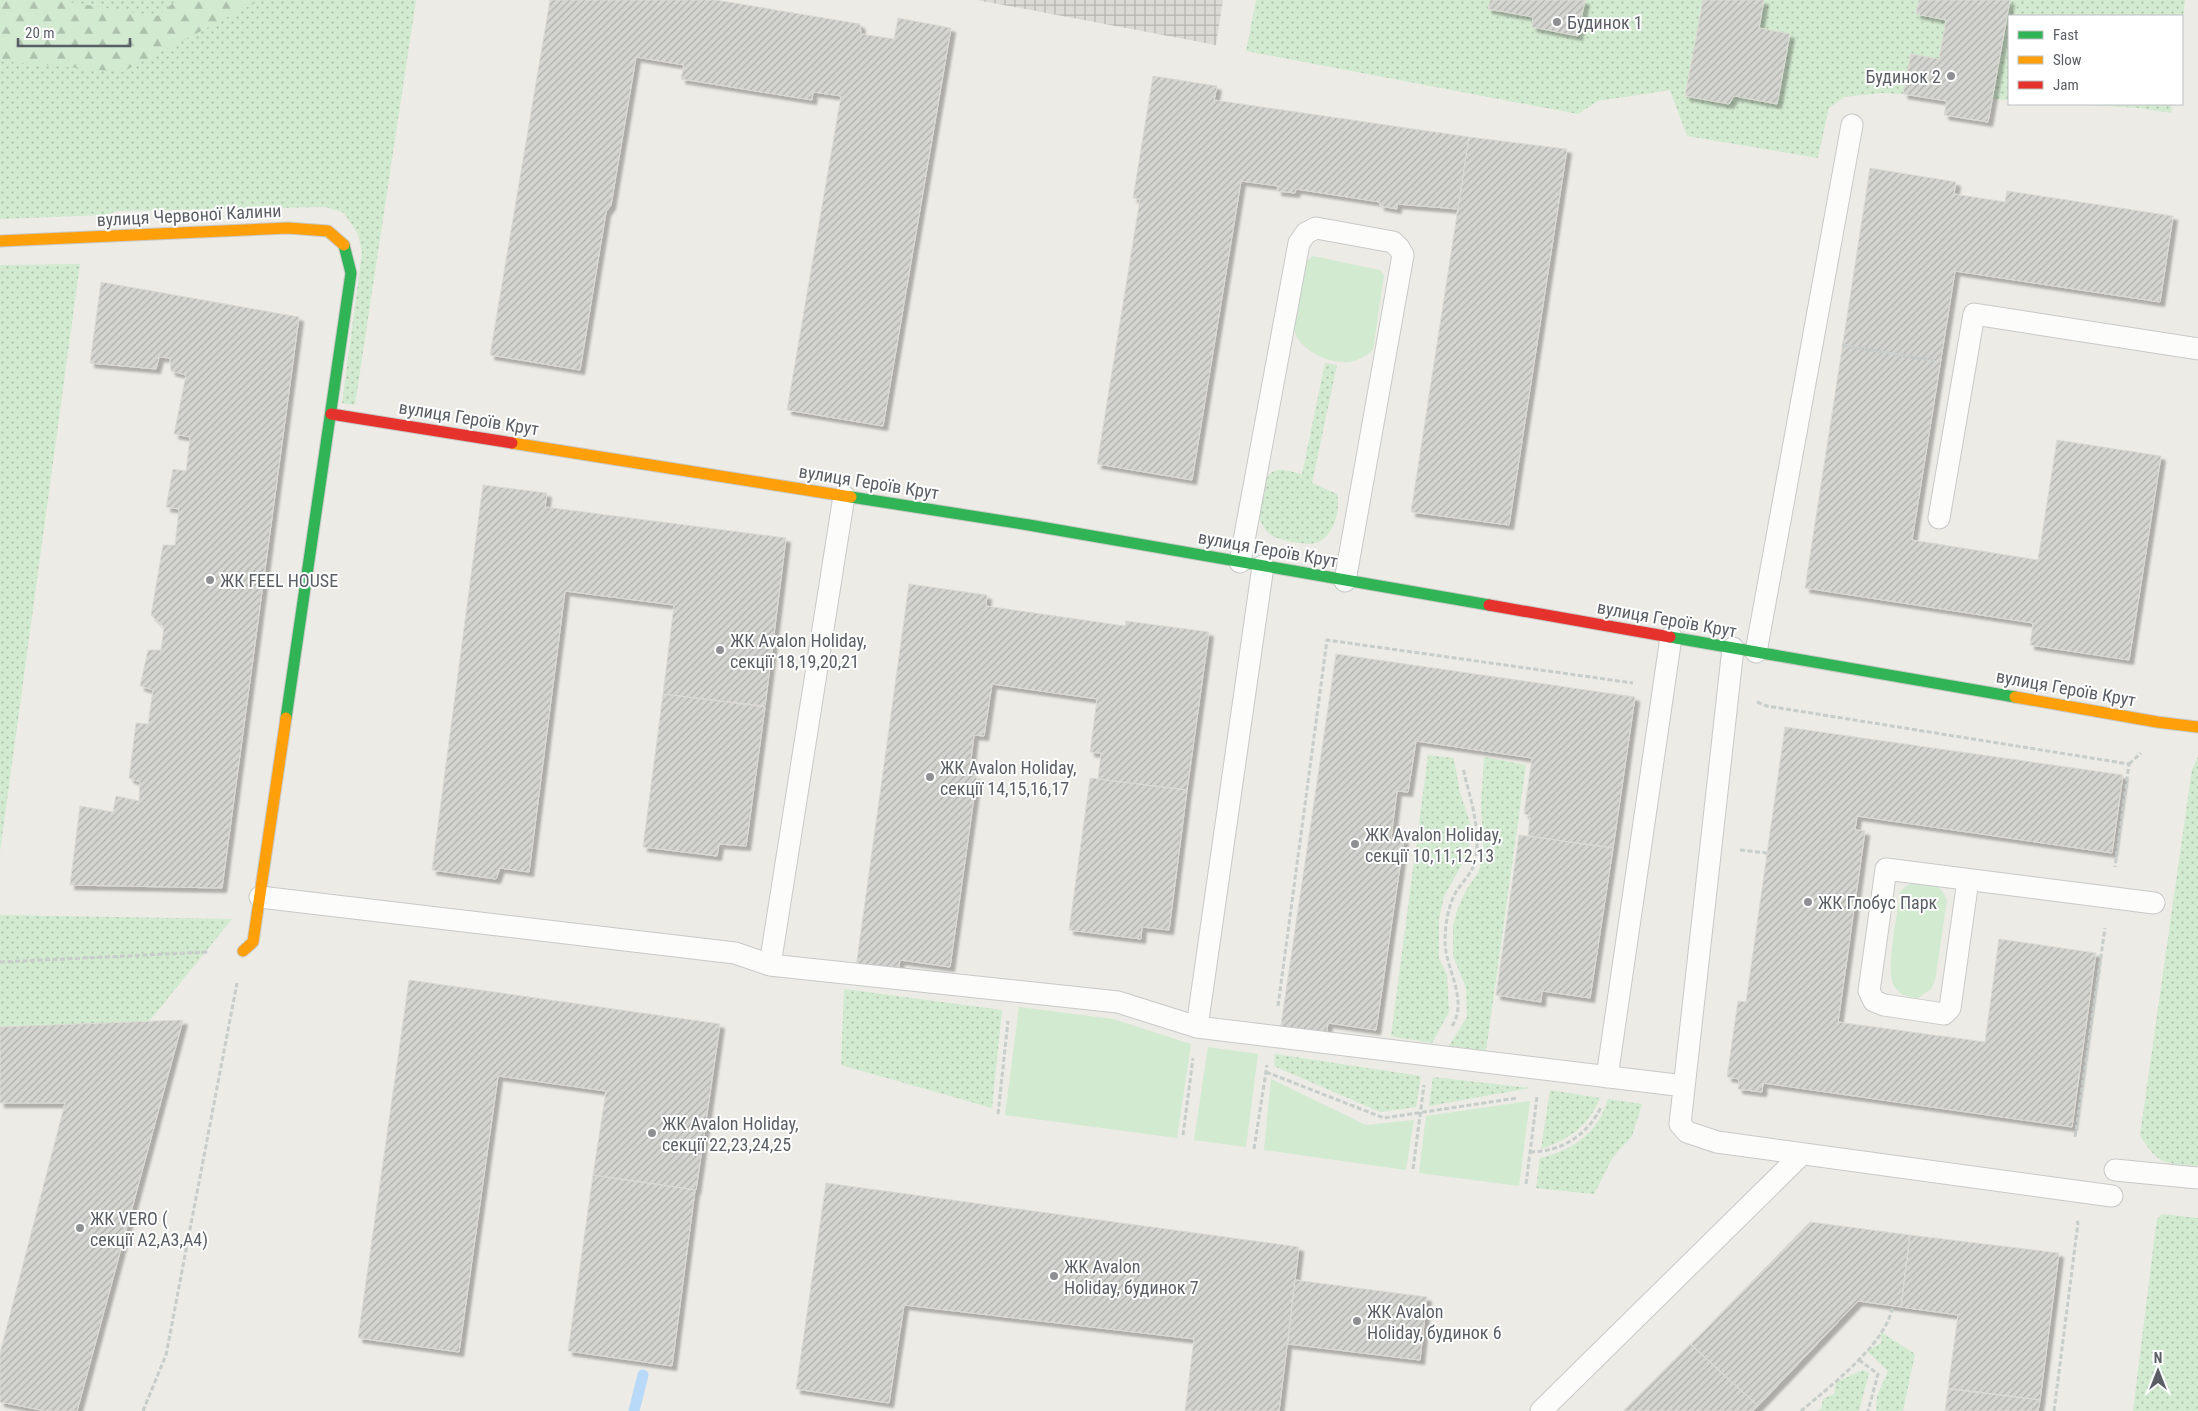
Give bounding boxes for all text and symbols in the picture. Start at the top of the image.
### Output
place label: Будинок 1 [1567,12,1643,33]
scale bar [18,15,130,47]
legend [2008,15,2183,105]
marker: Будинок 1 [1551,16,1563,28]
text: 20 m [25,24,55,42]
text: Fast [2053,26,2078,44]
text: Slow [2053,51,2082,69]
place label: Будинок 2 [1865,66,1941,87]
marker: Будинок 2 [1945,70,1957,82]
text: Jam [2053,76,2079,94]
street label: вулиця Червоної Калини [96,200,282,230]
street label: вулиця Героїв Крут [397,397,541,439]
street label: вулиця Героїв Крут [797,461,941,503]
street label: вулиця Героїв Крут [1196,526,1340,572]
place label: ЖК FEEL HOUSE [220,570,338,591]
marker: ЖК FEEL HOUSE [204,574,216,586]
street label: вулиця Героїв Крут [1595,596,1739,642]
place label: ЖК Avalon Holiday, секції 18,19,20,21 [730,630,867,672]
marker: ЖК Avalon Holiday, секції 18,19,20,21 [714,644,726,656]
street label: вулиця Героїв Крут [1994,665,2138,711]
place label: ЖК Avalon Holiday, секції 14,15,16,17 [940,757,1077,799]
marker: ЖК Avalon Holiday, секції 14,15,16,17 [924,771,936,783]
place label: ЖК Avalon Holiday, секції 10,11,12,13 [1365,824,1502,866]
marker: ЖК Avalon Holiday, секції 10,11,12,13 [1349,838,1361,850]
place label: ЖК Глобус Парк [1818,892,1938,913]
marker: ЖК Глобус Парк [1802,896,1814,908]
place label: ЖК Avalon Holiday, секції 22,23,24,25 [662,1113,799,1155]
marker: ЖК Avalon Holiday, секції 22,23,24,25 [646,1127,658,1139]
place label: ЖК VERO ( секції А2,А3,А4) [90,1208,208,1251]
marker: ЖК VERO ( секції А2,А3,А4) [74,1222,86,1234]
place label: ЖК Avalon Holiday, будинок 7 [1064,1256,1199,1298]
marker: ЖК Avalon Holiday, будинок 7 [1048,1270,1060,1282]
place label: ЖК Avalon Holiday, будинок 6 [1367,1301,1502,1343]
marker: ЖК Avalon Holiday, будинок 6 [1351,1315,1363,1327]
north arrow [2133,1346,2183,1396]
text: N [2154,1350,2162,1366]

